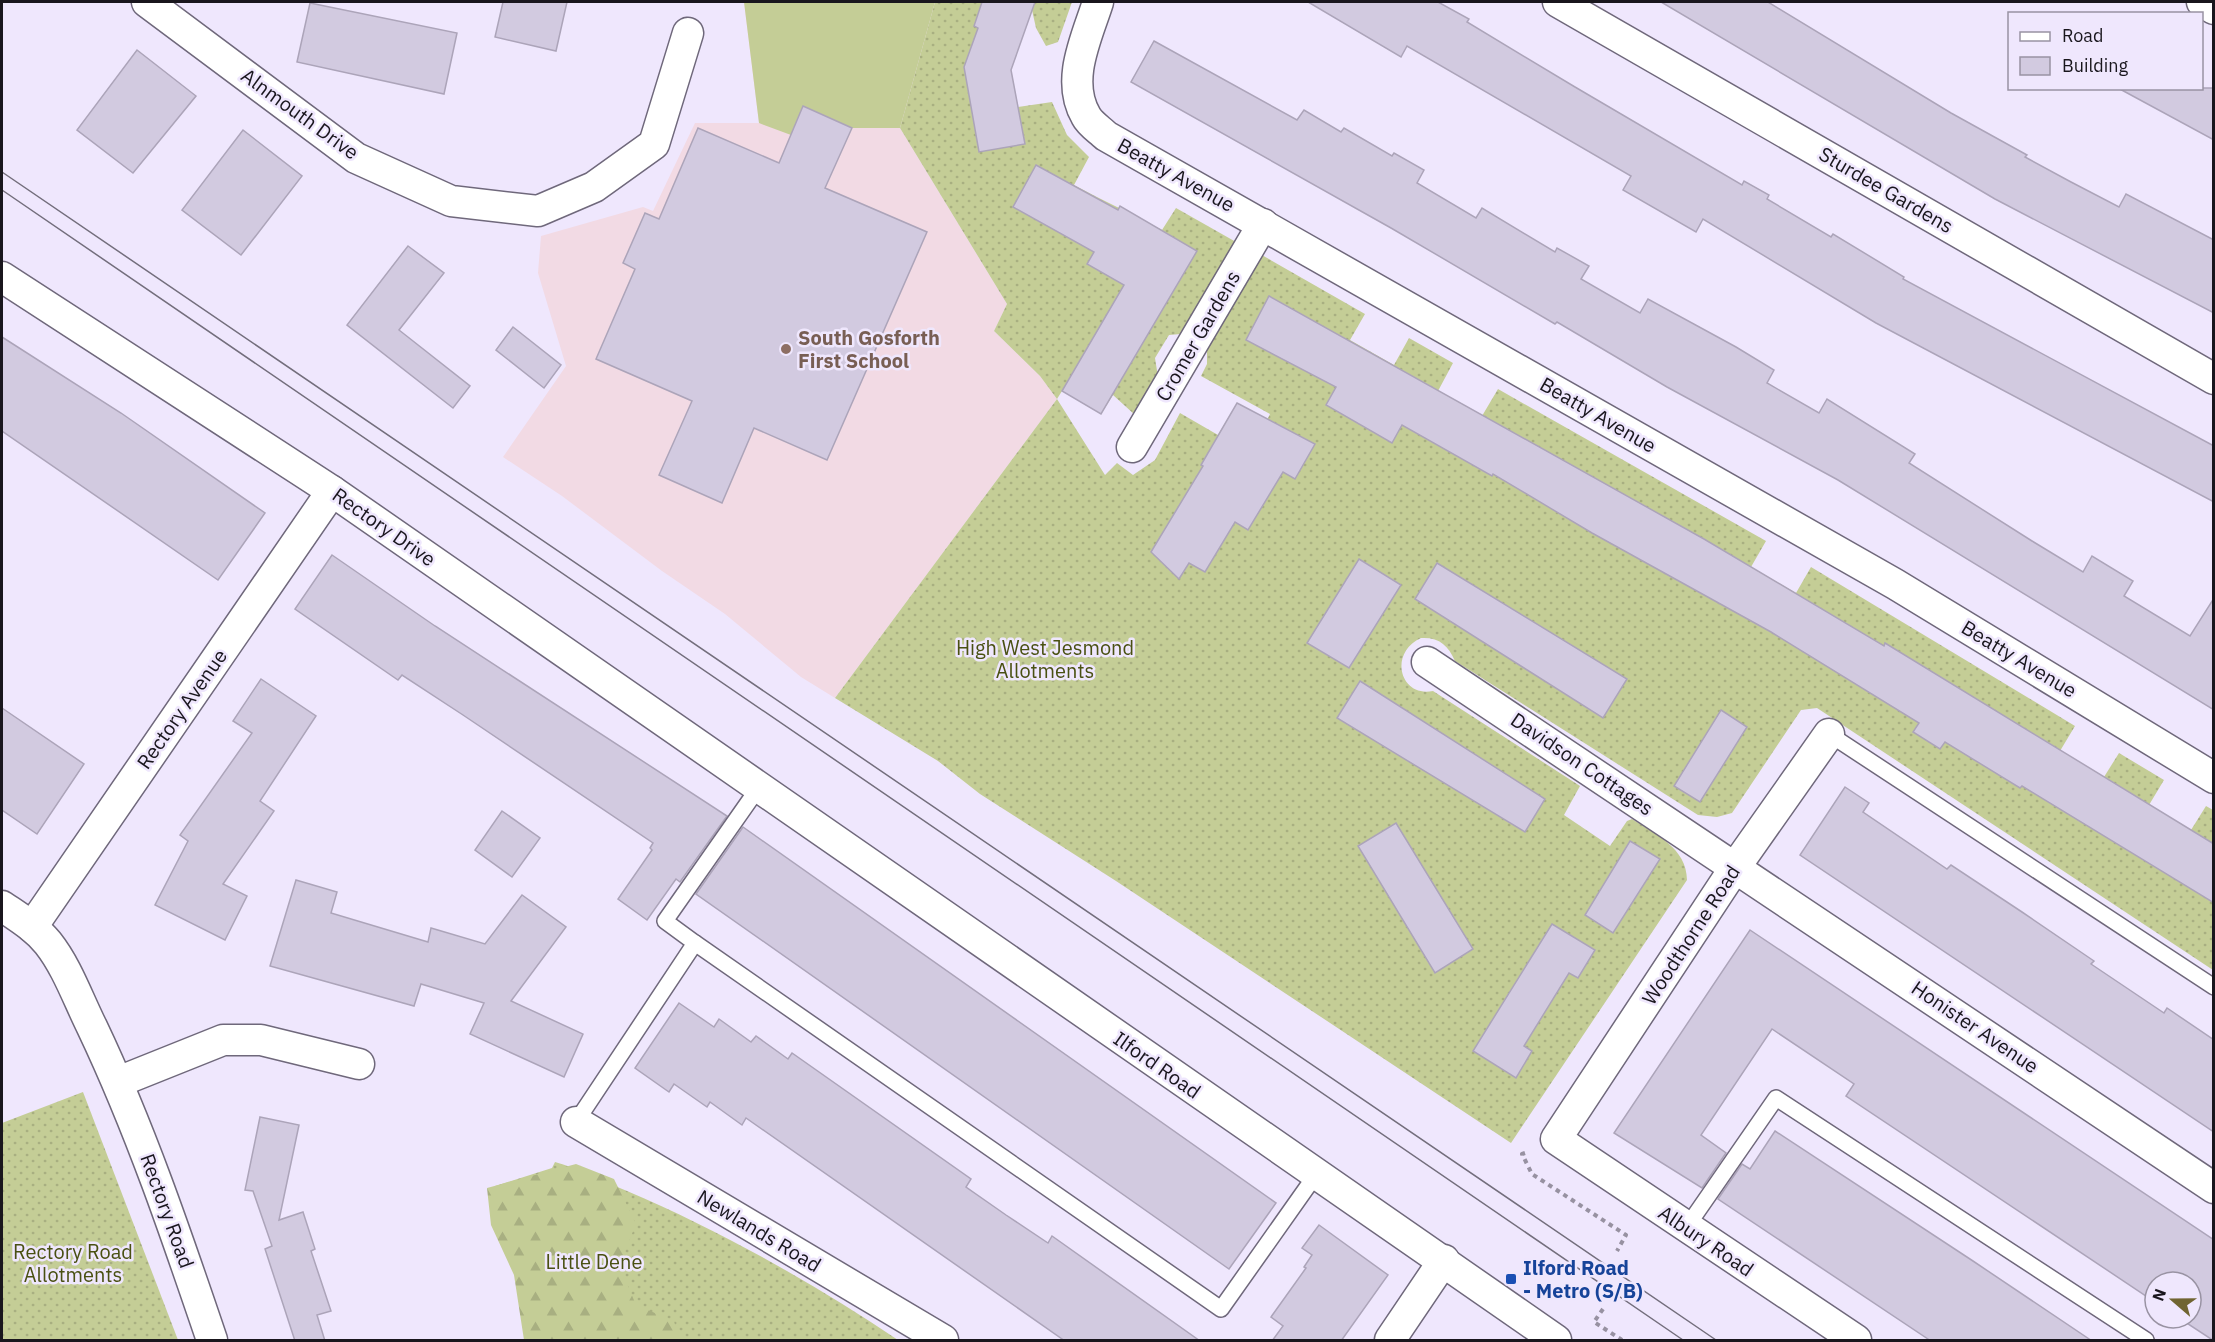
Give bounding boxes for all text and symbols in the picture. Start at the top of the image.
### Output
legend [2008,12,2203,90]
text: Road [2062,24,2103,47]
text: Building [2062,54,2129,77]
street label: Alnmouth Drive [236,62,365,165]
street label: Beatty Avenue [1113,131,1240,218]
street label: Sturdee Gardens [1814,140,1958,239]
street label: Cromer Gardens [1149,265,1246,406]
place label: South Gosforth First School [798,324,940,374]
marker: South Gosforth First School [779,342,793,356]
street label: Beatty Avenue [1535,370,1661,459]
street label: Rectory Drive [327,481,441,572]
street label: Beatty Avenue [1957,614,2082,704]
park label: High West Jesmond Allotments [956,634,1134,684]
street label: Rectory Avenue [130,643,233,774]
street label: Davidson Cottages [1506,706,1659,821]
street label: Woodthorne Road [1635,860,1746,1010]
street label: Honister Avenue [1906,974,2044,1079]
street label: Ilford Road [1108,1025,1206,1104]
street label: Rectory Road [134,1150,201,1272]
street label: Newlands Road [692,1183,826,1278]
street label: Albury Road [1653,1199,1759,1282]
park label: Rectory Road Allotments [13,1238,133,1288]
park label: Little Dene [546,1248,642,1275]
place label: Ilford Road - Metro (S/B) [1523,1254,1643,1304]
north arrow [2143,1270,2203,1330]
marker: Ilford Road - Metro (S/B) [1504,1272,1518,1286]
text: N [2148,1286,2170,1304]

